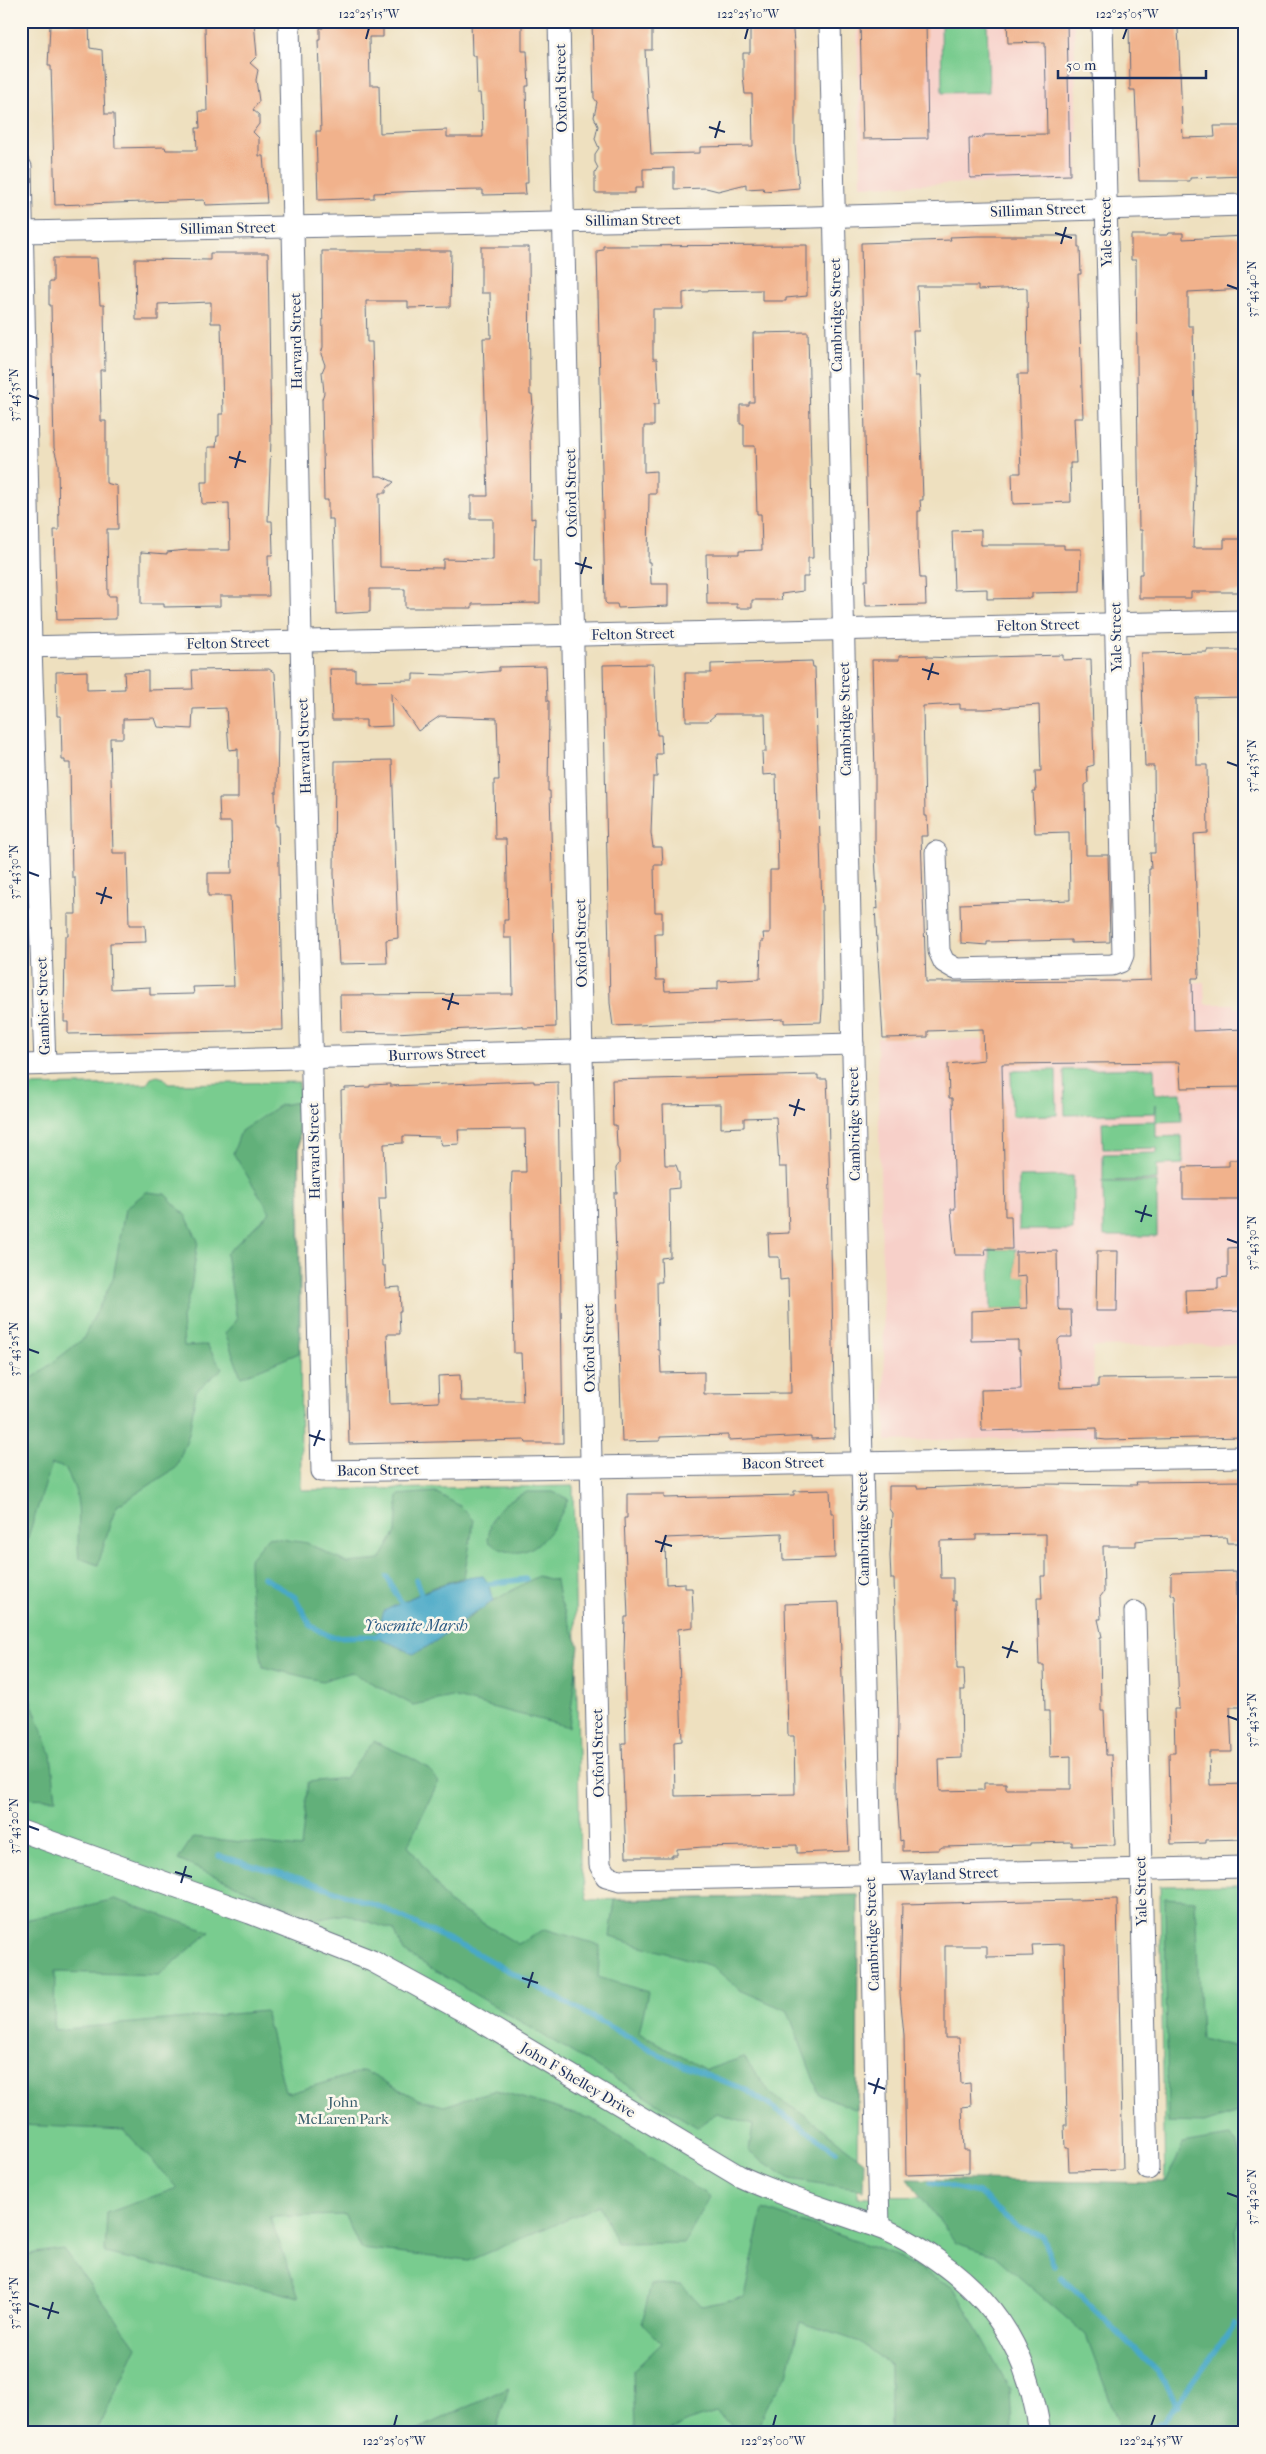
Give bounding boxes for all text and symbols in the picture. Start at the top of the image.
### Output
text: 122°25'15"W [339,7,401,21]
text: 122°25'10"W [717,7,780,21]
text: 122°25'05"W [1095,7,1160,21]
street label: Oxford Street [551,43,571,133]
scale bar [1058,48,1206,80]
text: 50 m [1066,56,1097,74]
street label: Yale Street [1096,196,1116,268]
street label: Silliman Street [990,199,1087,221]
street label: Silliman Street [585,210,682,230]
street label: Silliman Street [180,218,277,238]
street label: Cambridge Street [826,257,846,372]
text: 37°43'40"N [1245,260,1259,318]
street label: Harvard Street [286,292,306,389]
text: 37°43'35"N [7,368,21,422]
street label: Oxford Street [561,448,581,538]
street label: Yale Street [1106,601,1126,673]
street label: Felton Street [996,615,1081,635]
street label: Felton Street [591,624,676,644]
street label: Felton Street [186,633,271,653]
street label: Cambridge Street [835,661,855,776]
street label: Harvard Street [293,697,315,795]
text: 37°43'35"N [1245,739,1259,793]
text: 37°43'30"N [7,845,21,899]
street label: Oxford Street [571,898,591,988]
street label: Gambier Street [32,956,54,1056]
street label: Burrows Street [388,1043,487,1065]
street label: Cambridge Street [844,1066,864,1181]
street label: Harvard Street [304,1102,324,1199]
text: 37°43'30"N [1245,1216,1259,1270]
street label: Oxford Street [579,1303,599,1393]
text: 37°43'25"N [7,1322,21,1376]
street label: Bacon Street [742,1453,825,1473]
street label: Bacon Street [337,1460,420,1480]
street label: Cambridge Street [853,1471,873,1586]
water label: Yosemite Marsh [364,1616,468,1635]
text: 37°43'25"N [1245,1693,1259,1747]
street label: Oxford Street [588,1708,608,1798]
text: 37°43'20"N [7,1798,21,1854]
street label: Yale Street [1131,1855,1151,1927]
street label: Wayland Street [898,1863,999,1885]
street label: Cambridge Street [861,1876,883,1991]
street label: John F Shelley Drive [516,2038,639,2122]
park label: John McLaren Park [297,2093,389,2128]
text: 37°43'20"N [1245,2169,1259,2225]
text: 37°43'15"N [7,2277,21,2329]
text: 122°25'05"W [362,2434,427,2448]
text: 122°25'00"W [741,2434,807,2448]
text: 122°24'55"W [1119,2434,1184,2448]

